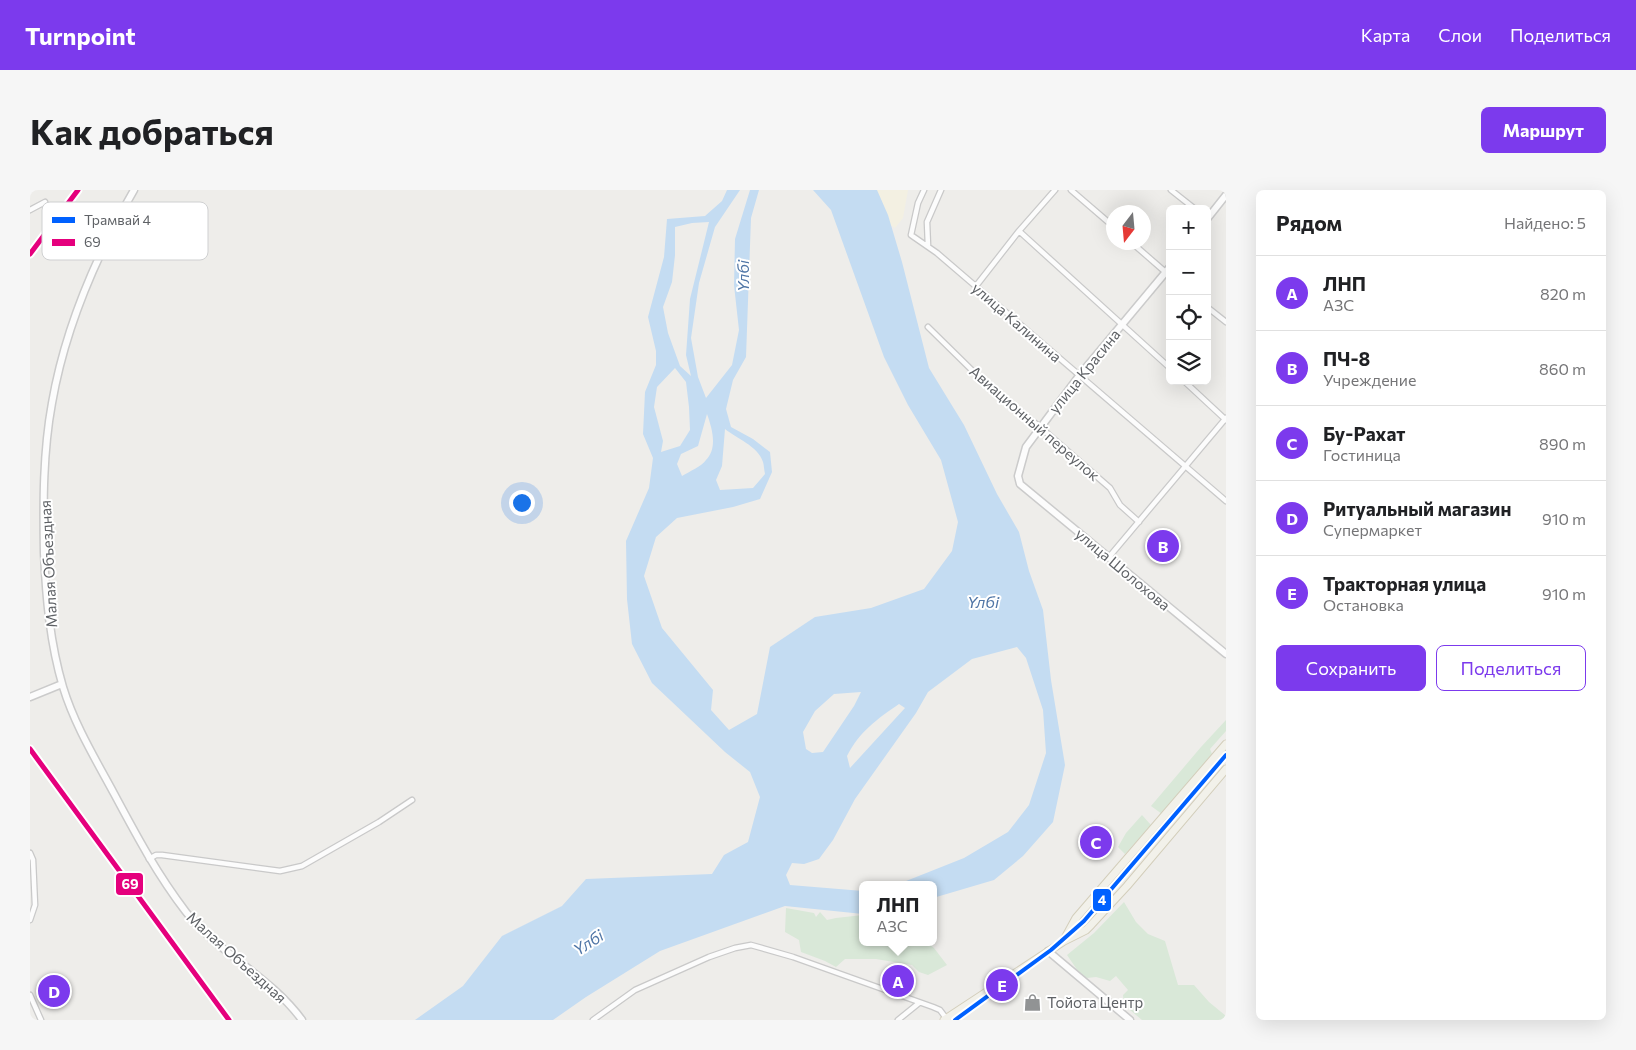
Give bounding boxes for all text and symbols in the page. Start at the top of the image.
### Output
text: Turnpoint [25,21,136,50]
text: Карта [1361,24,1410,46]
text: Слои [1438,24,1482,46]
text: Поделиться [1510,24,1611,46]
button: Маршрут [1481,107,1606,153]
text: Как добраться [30,109,274,152]
legend [42,202,208,260]
north arrow [1106,205,1151,250]
map controls [1166,205,1211,385]
button: + [1166,205,1211,250]
text: Рядом [1276,210,1342,235]
text: Трамвай 4 [84,211,152,228]
text: Найдено: 5 [1504,213,1586,232]
text: 69 [84,233,101,250]
button: − [1166,250,1211,295]
water label: Үлбі [733,259,752,292]
text: ЛНП [1323,272,1366,295]
street label: улица Калинина [969,278,1065,366]
text: A [1286,284,1298,303]
text: 820 m [1540,284,1586,303]
button: locate [1166,295,1211,340]
text: АЗС [1323,295,1354,314]
street label: улица Красина [1045,325,1123,417]
button: layers [1166,340,1211,385]
text: ПЧ-8 [1323,347,1370,370]
text: B [1287,359,1297,378]
text: 860 m [1539,359,1586,378]
street label: Авиационный переулок [966,362,1104,484]
text: Учреждение [1323,370,1416,389]
text: Бу-Рахат [1323,422,1405,445]
text: C [1287,434,1297,453]
text: 890 m [1539,434,1586,453]
text: Гостиница [1323,445,1401,464]
your location [509,490,535,516]
text: Ритуальный магазин [1323,497,1511,520]
street label: Малая Объездная [36,500,60,628]
text: D [1286,509,1298,528]
text: 910 m [1542,509,1586,528]
text: Супермаркет [1323,520,1422,539]
street label: улица Шолохова [1072,524,1174,614]
pin: B [1147,527,1179,565]
text: Тракторная улица [1323,572,1486,595]
text: E [1287,584,1297,603]
text: 910 m [1542,584,1586,603]
water label: Үлбі [967,592,1000,611]
text: Остановка [1323,595,1404,614]
button: Сохранить [1276,645,1426,691]
button: Поделиться [1436,645,1586,691]
pin: C [1080,823,1112,861]
line badge: 69 [115,872,144,896]
text: 69 [121,875,139,892]
popup [859,881,937,946]
line badge: 4 [1092,888,1112,912]
text: 4 [1098,891,1107,908]
text: ЛНП [877,893,919,916]
street label: Малая Объездная [184,908,290,1006]
text: АЗС [877,916,908,935]
water label: Үлбі [569,925,607,959]
pin: A [882,962,914,1000]
pin: E [986,966,1018,1004]
pin: D [38,972,70,1010]
shop icon: Тойота Центр [1023,992,1043,1012]
place label: Тойота Центр [1047,993,1143,1011]

